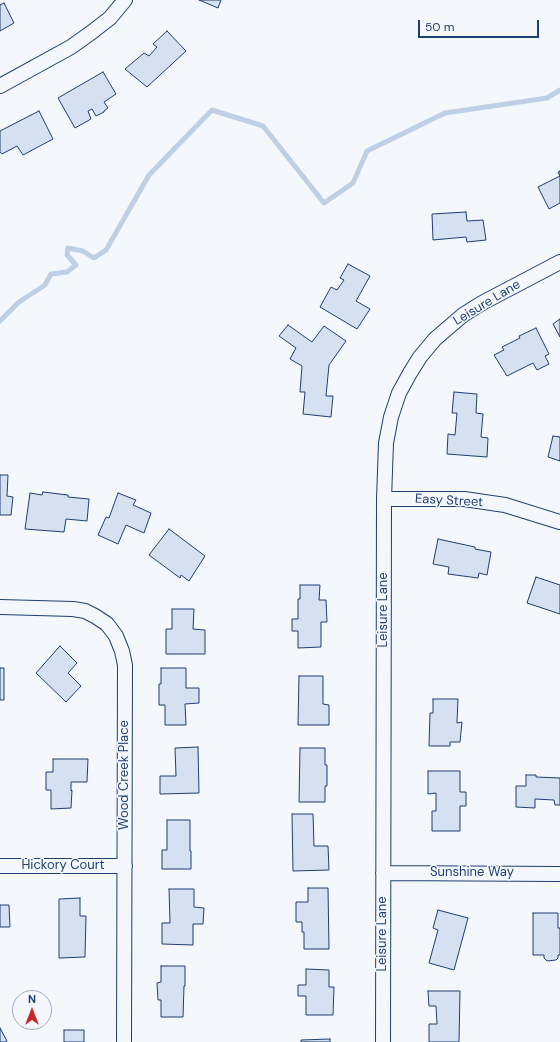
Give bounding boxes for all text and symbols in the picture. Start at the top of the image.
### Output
scale bar [420,12,541,38]
text: 50 m [425,19,454,35]
street label: Leisure Lane [451,277,523,329]
street label: Easy Street [415,491,483,511]
street label: Leisure Lane [376,572,392,648]
street label: Wood Creek Place [117,720,133,830]
street label: Hickory Court [21,858,105,874]
street label: Sunshine Way [430,865,514,881]
street label: Leisure Lane [375,896,391,972]
north arrow [12,990,52,1030]
text: N [28,992,36,1006]

